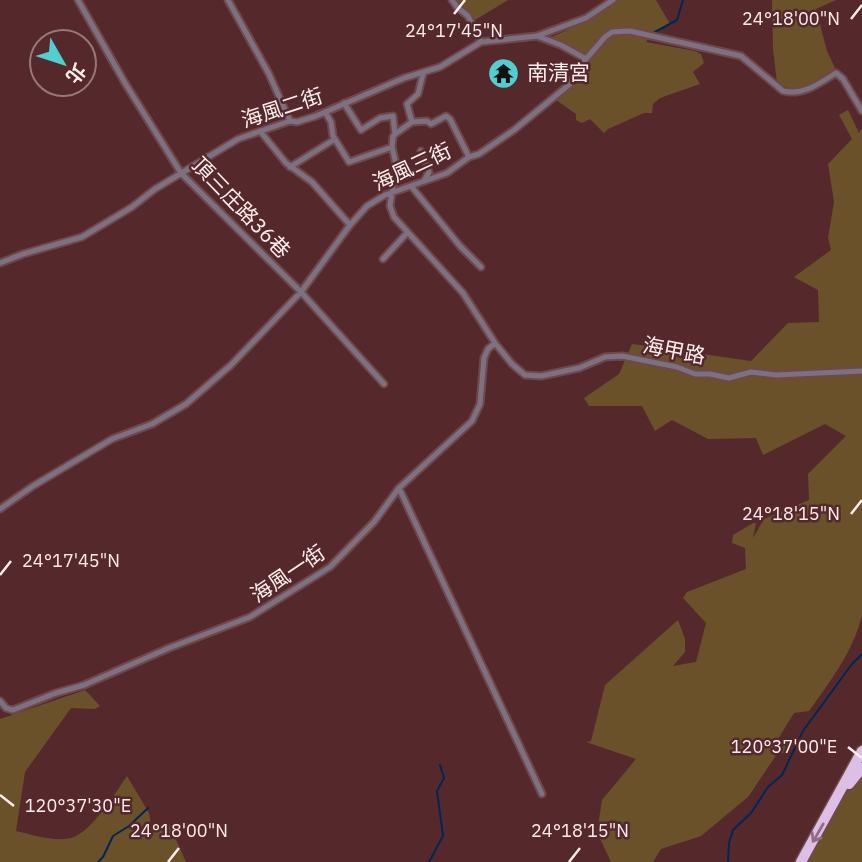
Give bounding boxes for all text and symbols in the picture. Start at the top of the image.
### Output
text: 24°18'00"N [742,7,840,30]
text: 24°17'45"N [405,19,503,42]
north arrow [28,28,98,98]
temple icon: 南清宮 [487,56,521,90]
place label: 南清宮 [527,58,590,86]
text: 北 [61,59,92,89]
street label: 海風二街 [237,81,326,133]
street label: 海風三街 [368,136,456,197]
street label: 頂三庄路36巷 [186,151,297,264]
street label: 海甲路 [641,330,708,370]
text: 24°18'15"N [742,502,840,525]
street label: 海風一街 [245,538,330,608]
text: 24°17'45"N [22,549,120,572]
text: 120°37'00"E [731,735,837,758]
text: 120°37'30"E [25,794,131,817]
text: 24°18'00"N [130,819,228,842]
text: 24°18'15"N [531,819,629,842]
one-way arrow [811,822,824,843]

